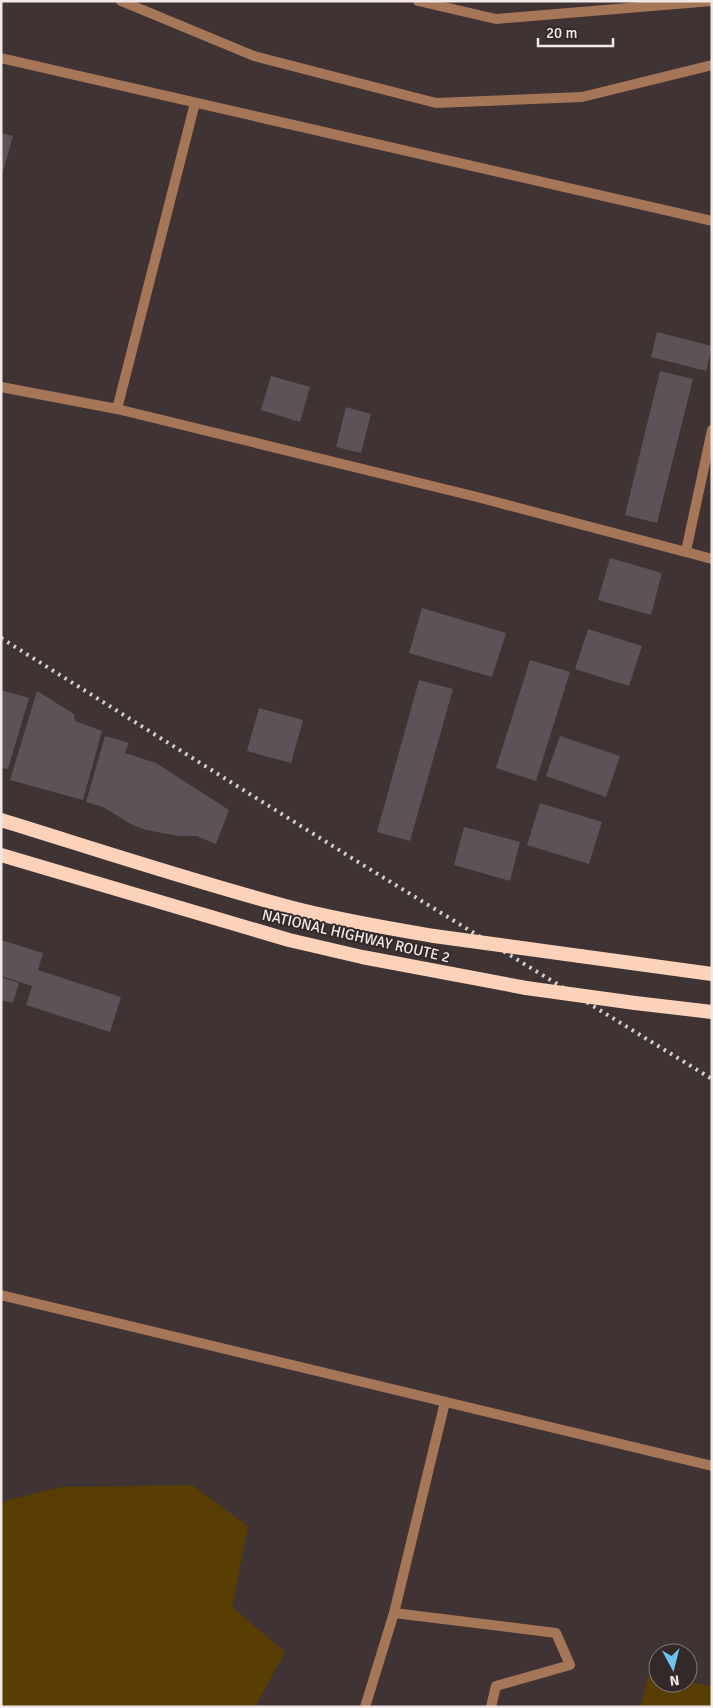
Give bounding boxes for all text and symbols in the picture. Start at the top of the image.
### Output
scale bar [538,15,613,47]
text: 20 m [546,24,577,42]
street label: NATIONAL HIGHWAY ROUTE 2 [260,906,452,966]
north arrow [648,1643,698,1693]
text: N [669,1671,680,1689]

